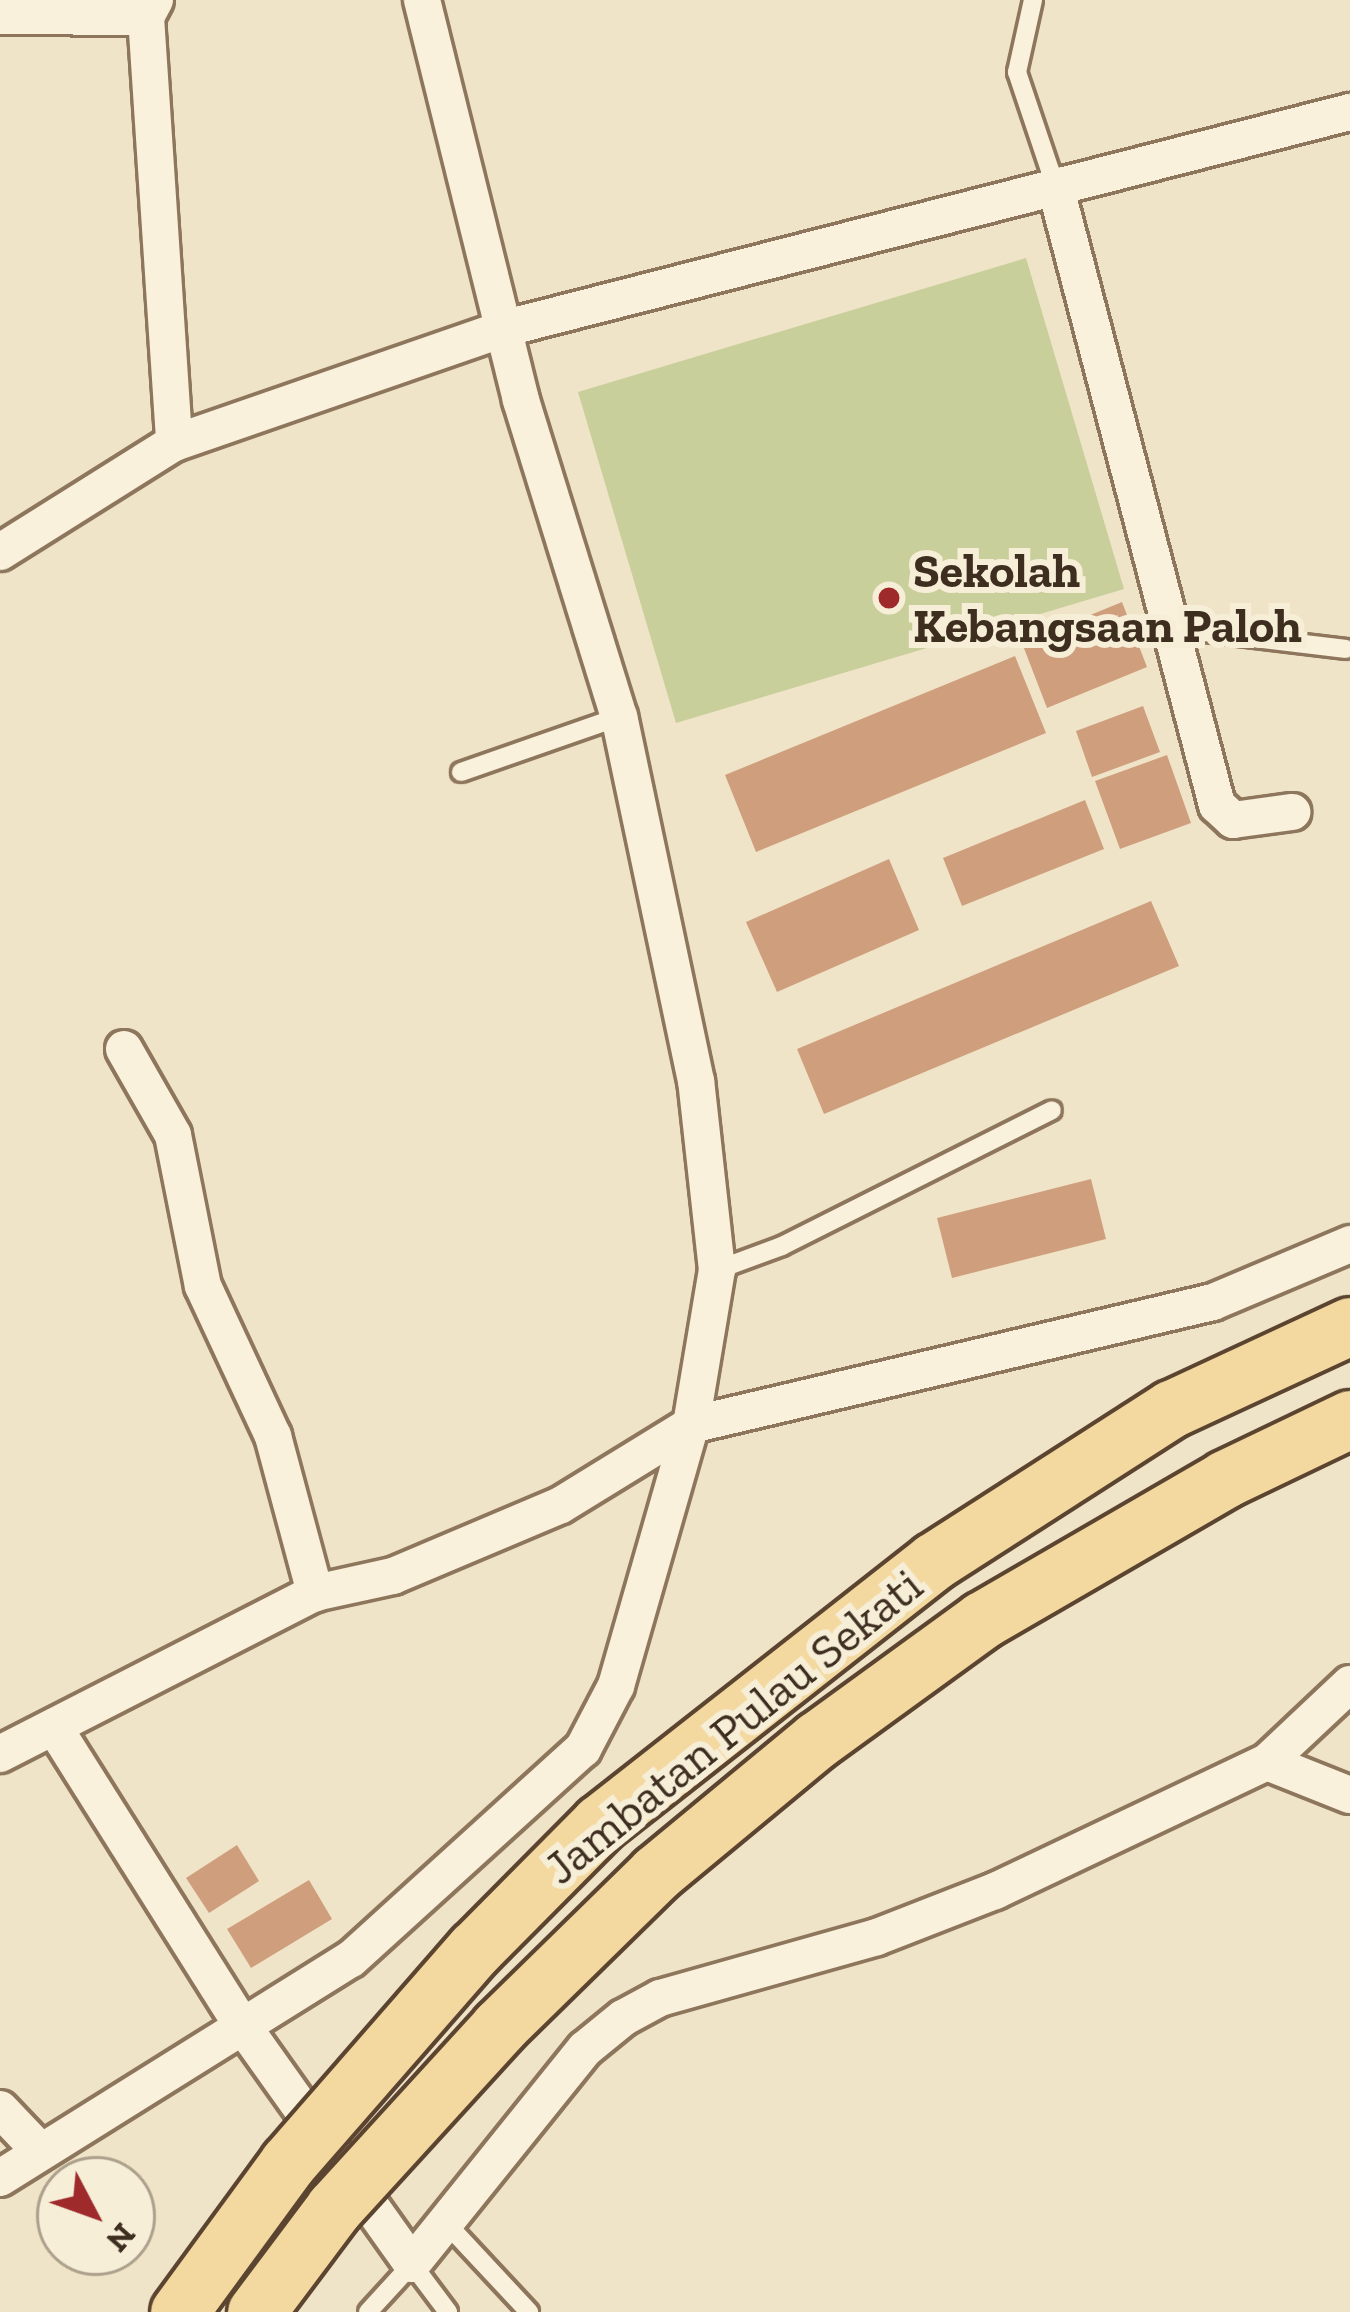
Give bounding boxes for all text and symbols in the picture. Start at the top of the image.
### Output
place label: Sekolah Kebangsaan Paloh [913,541,1302,654]
marker: Sekolah Kebangsaan Paloh [876,585,902,611]
street label: Jambatan Pulau Sekati [533,1556,933,1896]
north arrow [36,2156,156,2276]
text: N [98,2216,144,2260]

